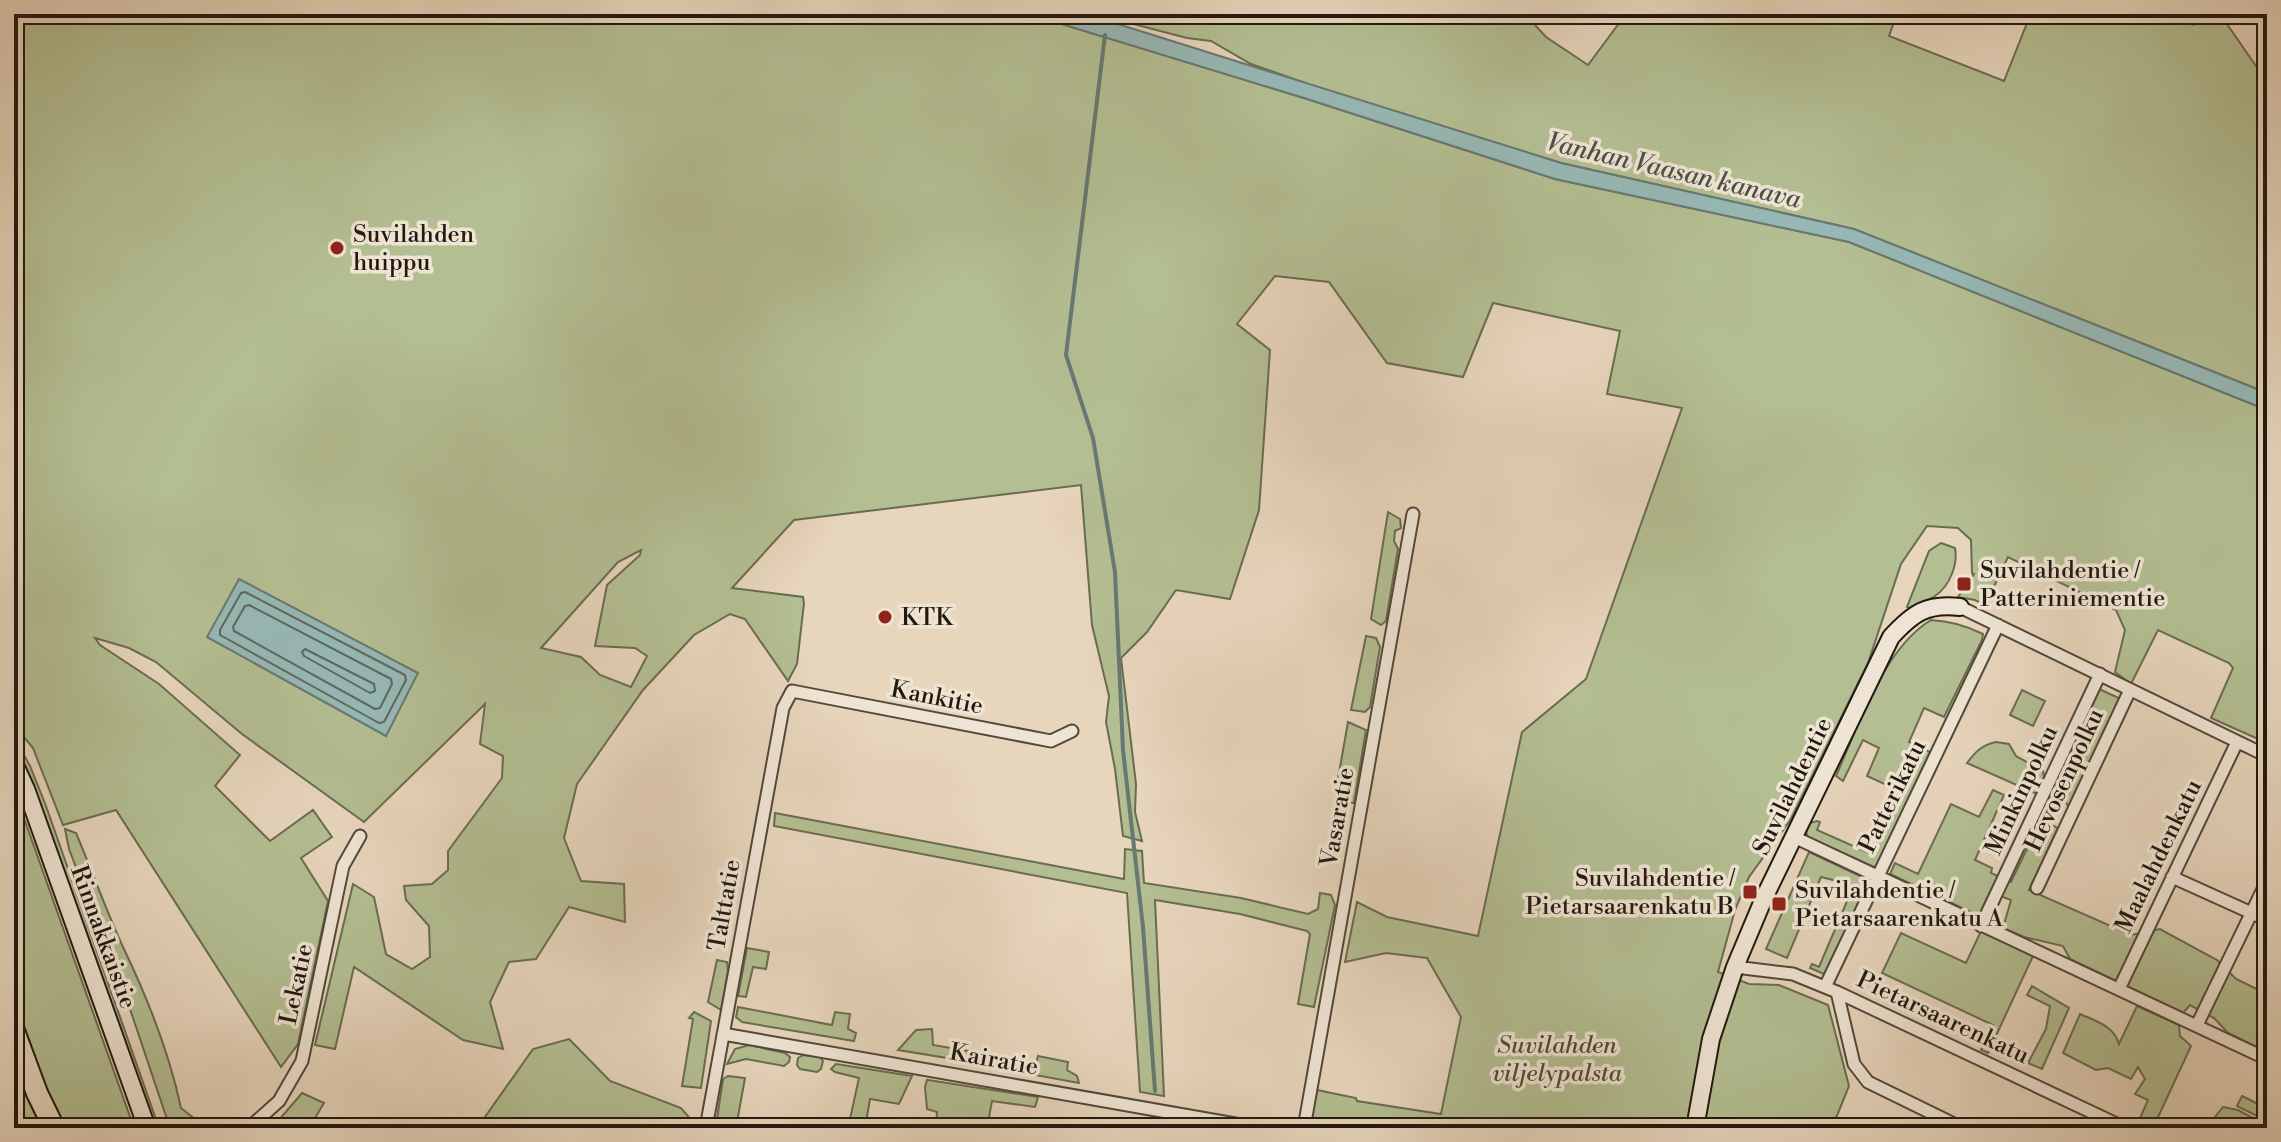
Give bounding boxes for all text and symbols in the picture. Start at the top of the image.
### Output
water label: Vanhan Vaasan kanava [1544,126,1804,216]
place label: Suvilahden huippu [353,220,474,278]
marker: Suvilahden huippu [328,239,346,257]
place label: Suvilahdentie / Patteriniementie [1980,556,2165,614]
marker: Suvilahdentie / Patteriniementie [1955,575,1973,593]
place label: KTK [901,603,954,633]
marker: KTK [876,608,894,626]
street label: Kankitie [888,674,986,722]
street label: Hevosenpolku [2019,704,2111,857]
street label: Suvilahdentie [1747,713,1839,860]
street label: Minkinpolku [1979,721,2065,860]
street label: Patterikatu [1853,734,1933,858]
street label: Vasaratie [1314,765,1362,870]
street label: Maalahdenkatu [2109,775,2209,938]
street label: Talttatie [702,857,748,953]
street label: Rinnakkaistie [63,862,143,1013]
place label: Suvilahdentie / Pietarsaarenkatu B [1525,864,1735,922]
place label: Suvilahdentie / Pietarsaarenkatu A [1795,876,2004,934]
marker: Suvilahdentie / Pietarsaarenkatu B [1741,883,1759,901]
marker: Suvilahdentie / Pietarsaarenkatu A [1770,895,1788,913]
street label: Lekatie [274,941,320,1027]
street label: Pietarsaarenkatu [1852,965,2034,1071]
park label: Suvilahden viljelypalsta [1492,1031,1623,1089]
street label: Kairatie [947,1037,1040,1083]

